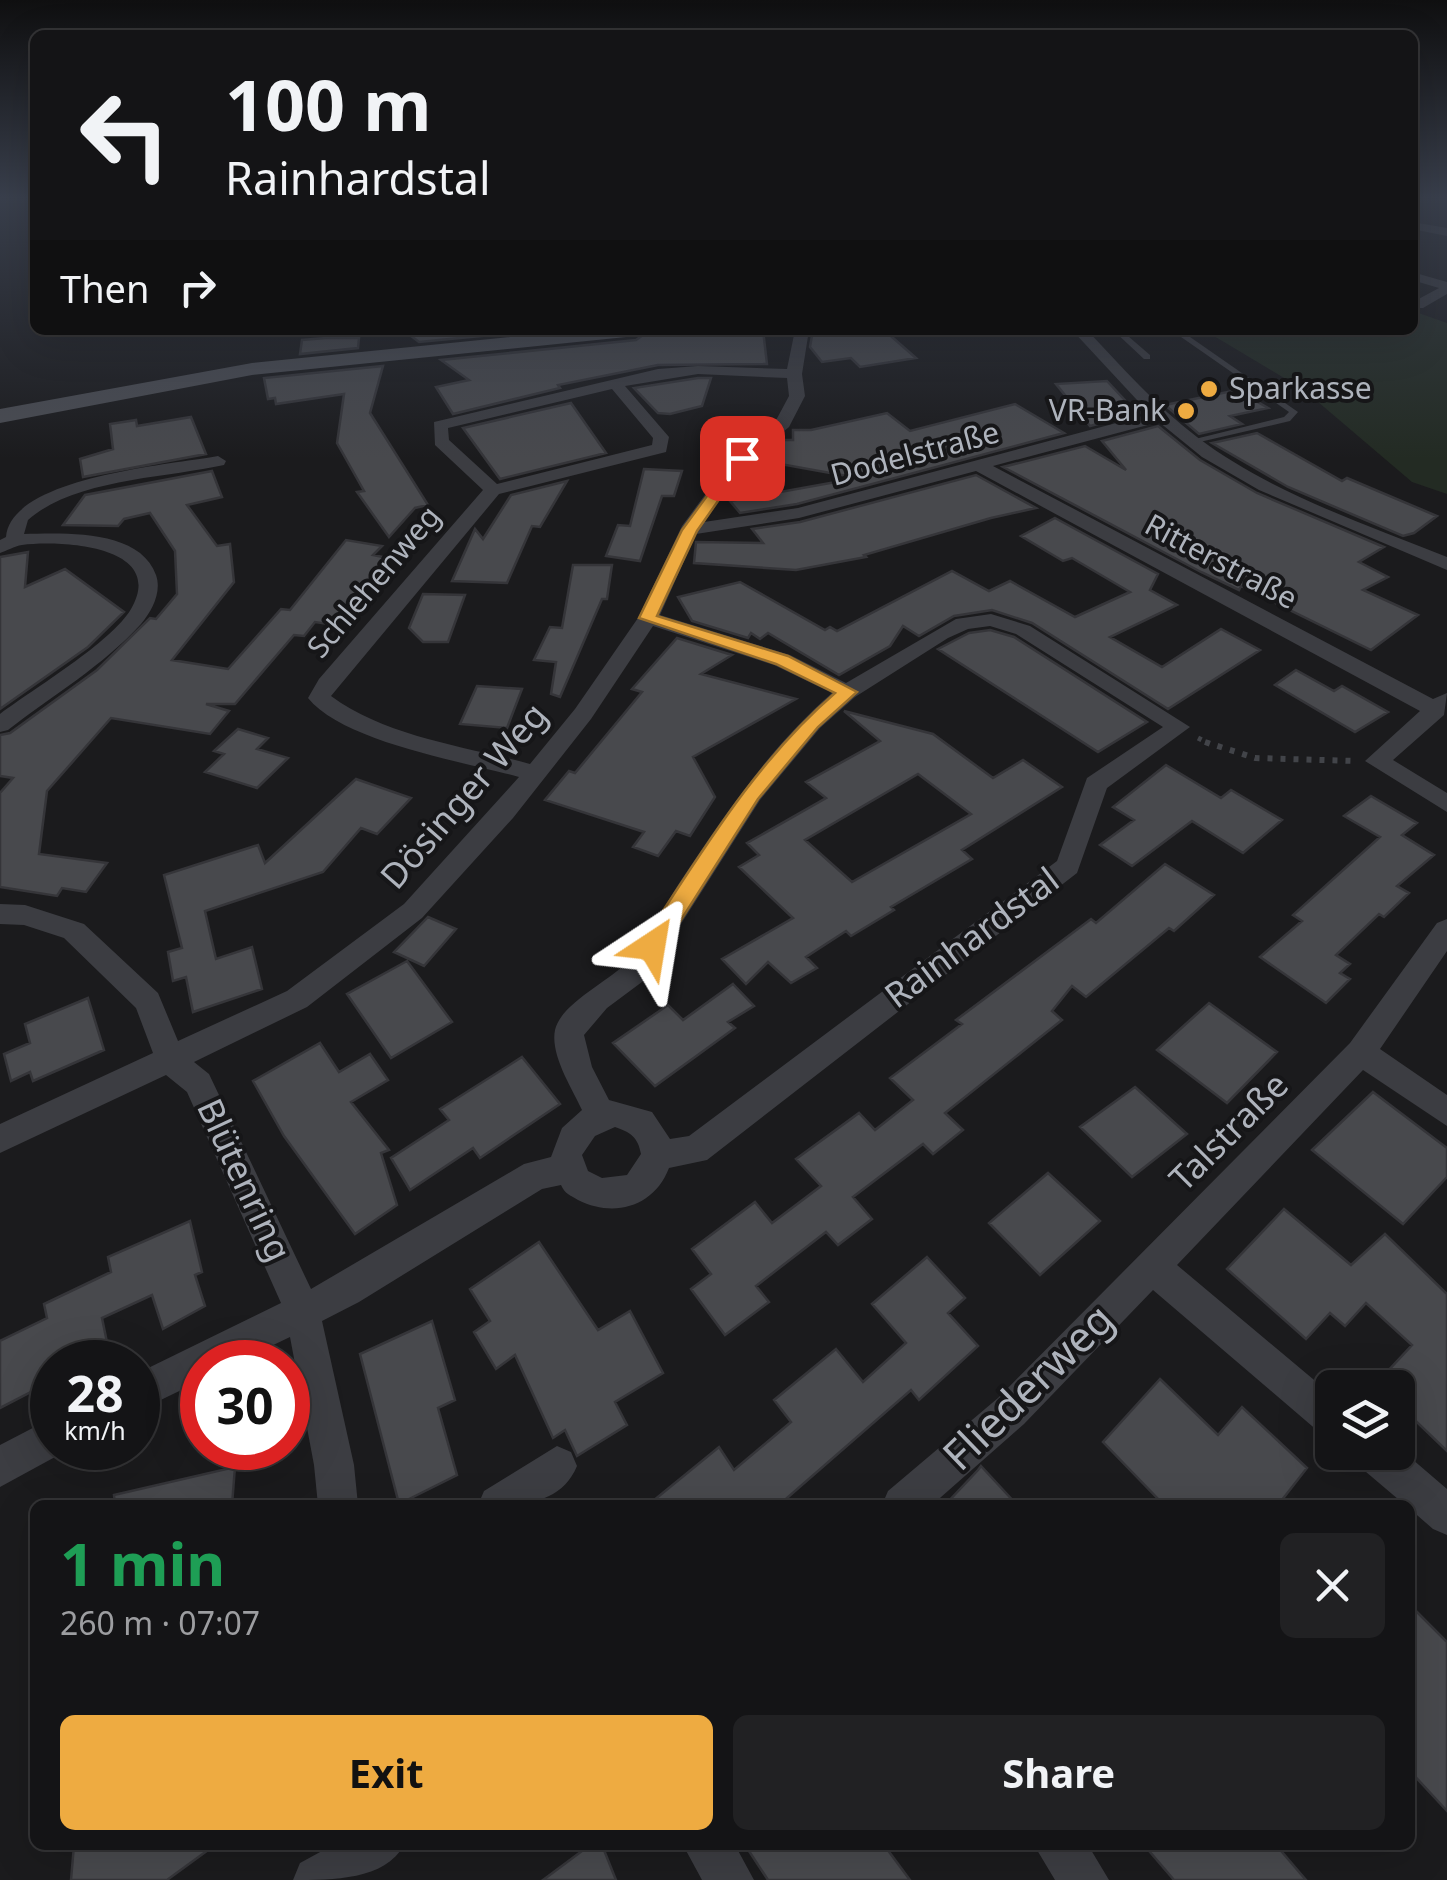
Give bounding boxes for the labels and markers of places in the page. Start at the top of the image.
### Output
place label: Sparkasse [1229,367,1372,408]
marker: Sparkasse [1198,378,1220,400]
place label: VR-Bank [1049,389,1166,430]
marker: VR-Bank [1175,400,1197,422]
pin [700,416,785,501]

